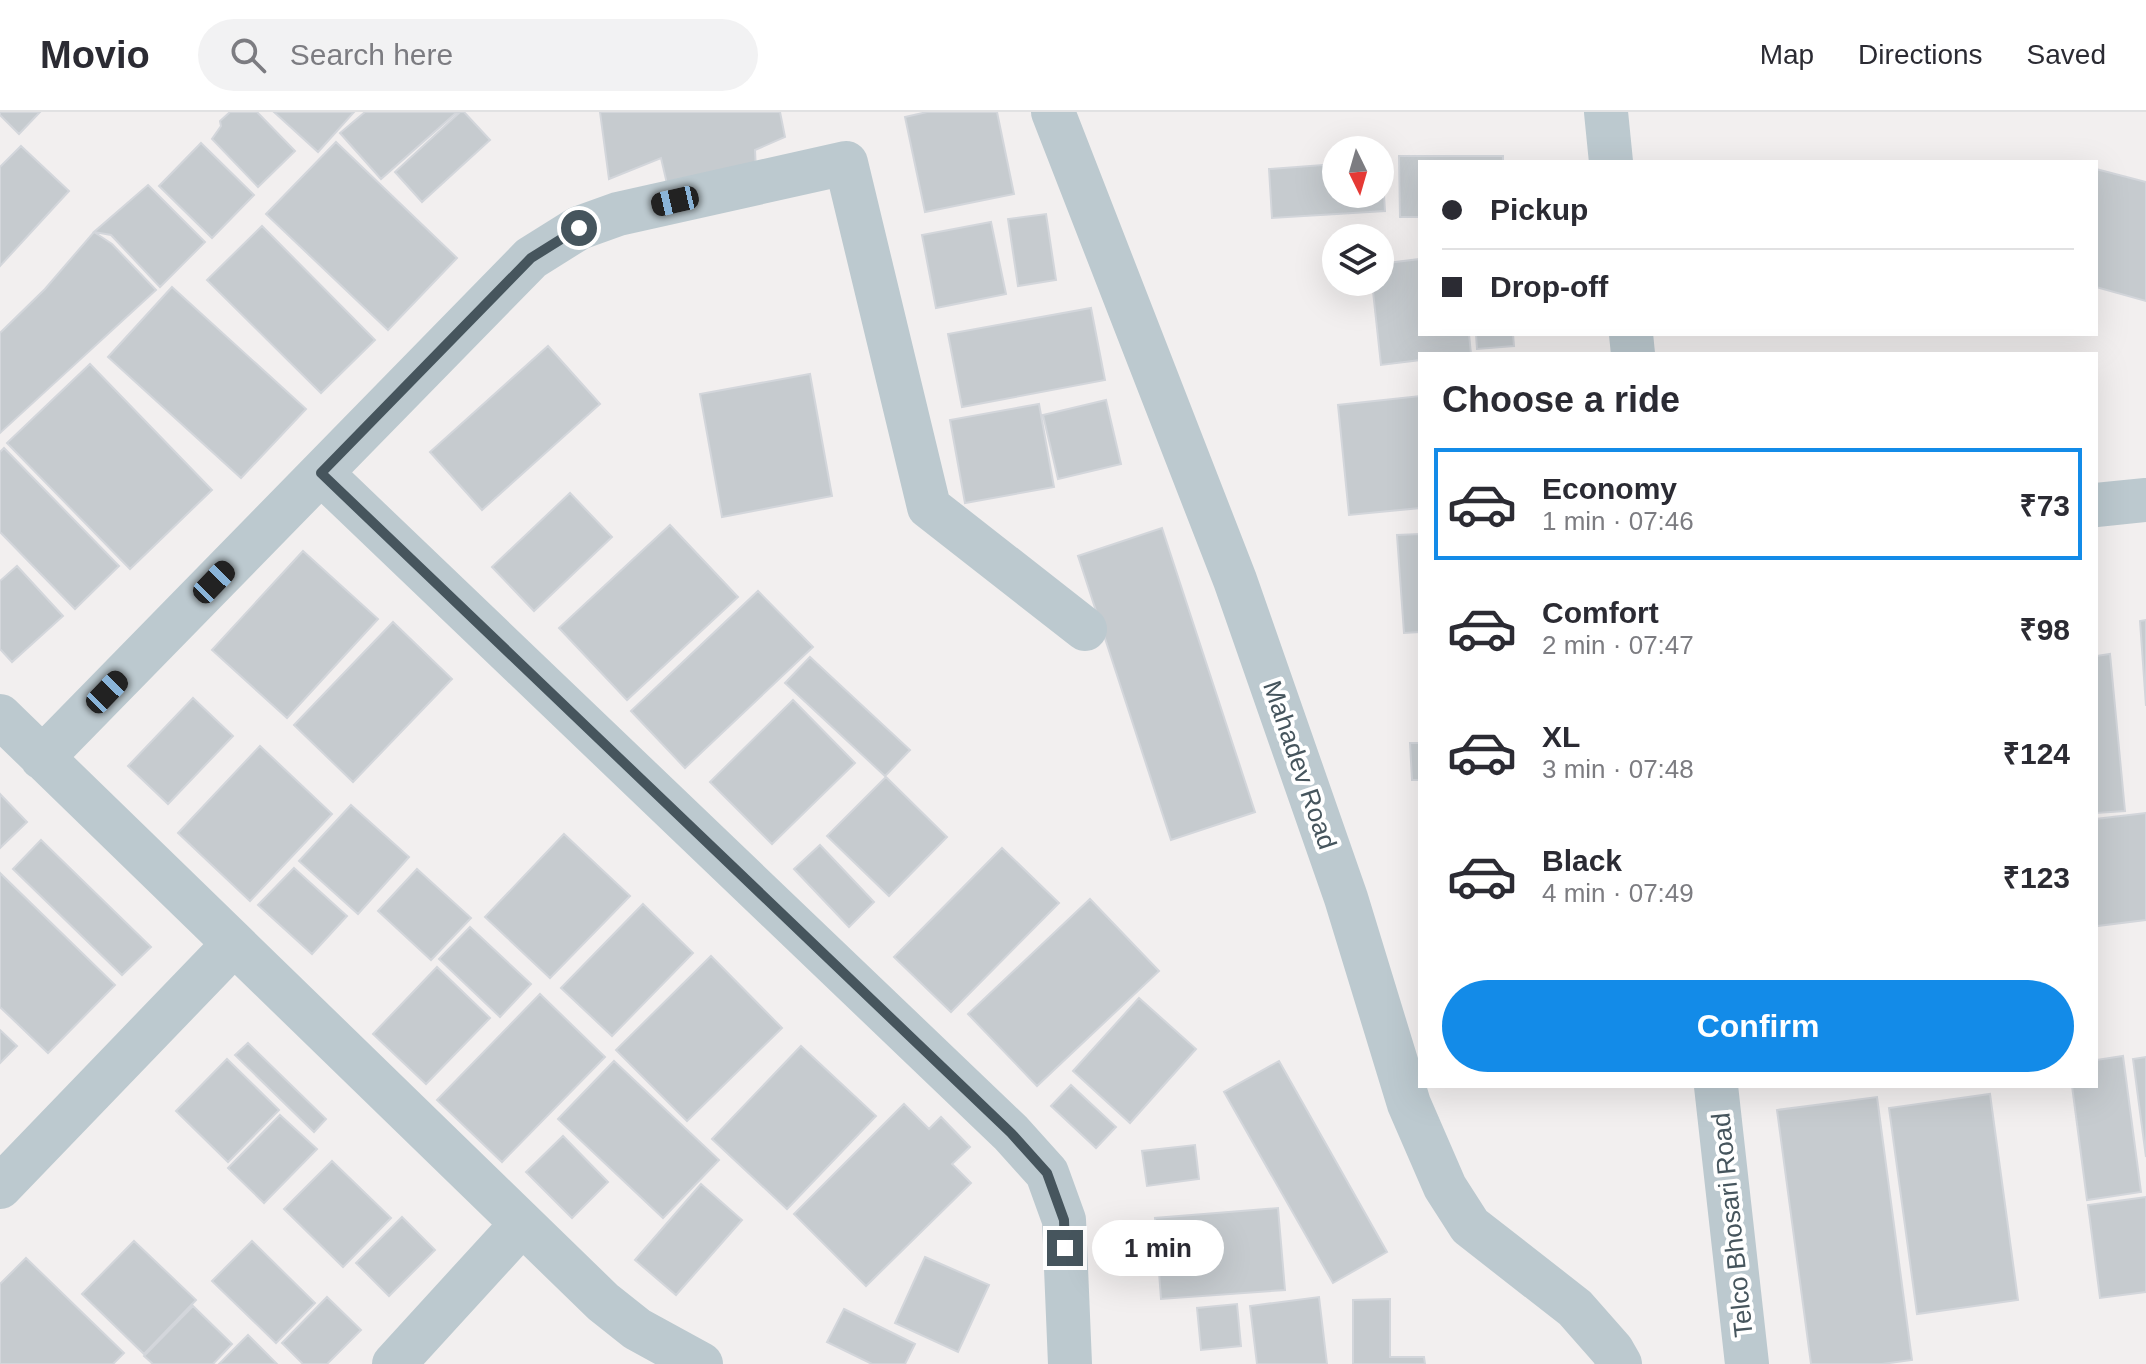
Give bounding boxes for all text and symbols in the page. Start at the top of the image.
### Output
search box [198,19,758,91]
icon: search [226,33,270,77]
text: Movio [40,34,150,76]
text: Search here [290,38,453,71]
text: Map [1760,39,1814,70]
text: Directions [1858,39,1983,70]
text: Saved [2027,39,2106,70]
north arrow [1322,136,1394,208]
map controls [1322,136,1394,296]
car [649,184,701,218]
text: Pickup [1490,193,1588,226]
route start [561,210,597,246]
button: layers [1322,224,1394,296]
text: Drop-off [1490,270,1608,303]
text: Choose a ride [1442,379,1680,420]
icon: car [1446,468,1518,540]
text: Economy [1542,472,1677,505]
text: ₹73 [2019,489,2070,522]
text: 1 min · 07:46 [1542,506,1694,536]
car [189,556,239,608]
icon: car [1446,592,1518,664]
text: Comfort [1542,596,1659,629]
text: ₹98 [2019,613,2070,646]
text: 2 min · 07:47 [1542,630,1694,660]
car [82,666,132,718]
street label: Mahadev Road [1257,677,1343,853]
icon: car [1446,716,1518,788]
text: XL [1542,720,1580,753]
text: ₹124 [2003,737,2070,770]
text: 3 min · 07:48 [1542,754,1694,784]
icon: car [1446,840,1518,912]
text: Black [1542,844,1622,877]
text: ₹123 [2003,861,2070,894]
text: 4 min · 07:49 [1542,878,1694,908]
button: Confirm [1442,980,2074,1072]
street label: Telco Bhosari Road [1705,1111,1759,1339]
callout: 1 min [1093,1220,1225,1276]
route end [1047,1230,1083,1266]
text: 1 min [1124,1233,1192,1263]

